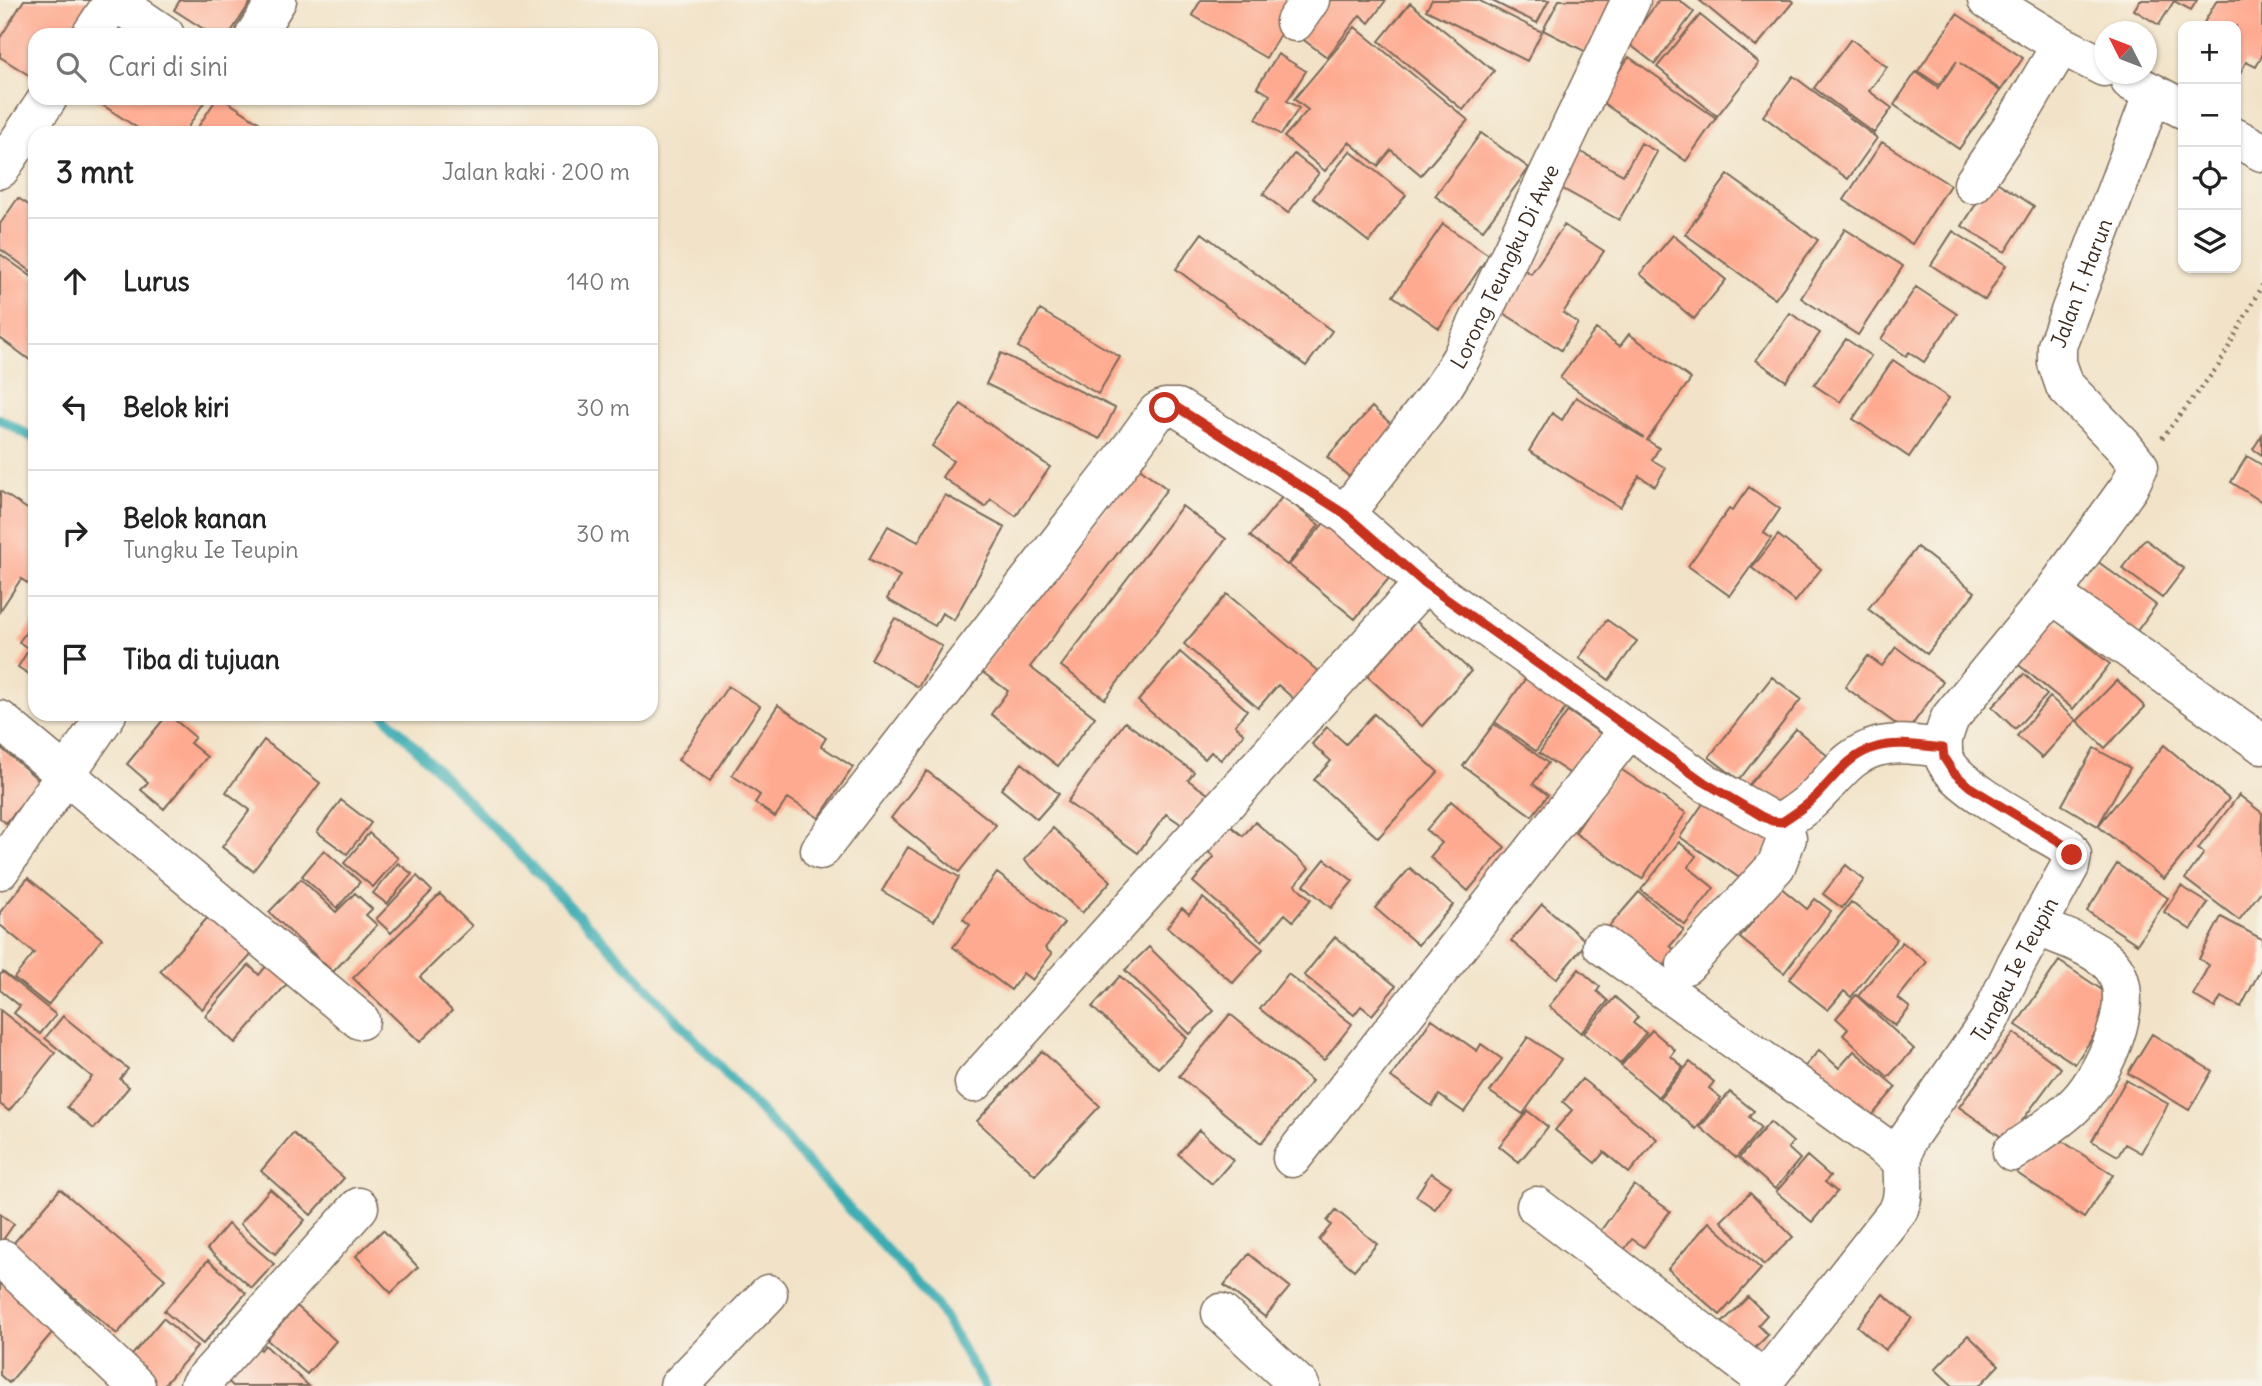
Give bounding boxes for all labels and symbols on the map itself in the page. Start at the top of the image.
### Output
north arrow [2094,21,2157,84]
street label: Lorong Teungku Di Awe [1444,160,1565,374]
street label: Jalan T. Harun [2044,214,2118,351]
route start [1149,392,1180,423]
route end [2056,839,2087,870]
street label: Tungku Ie Teupin [1965,892,2064,1047]

